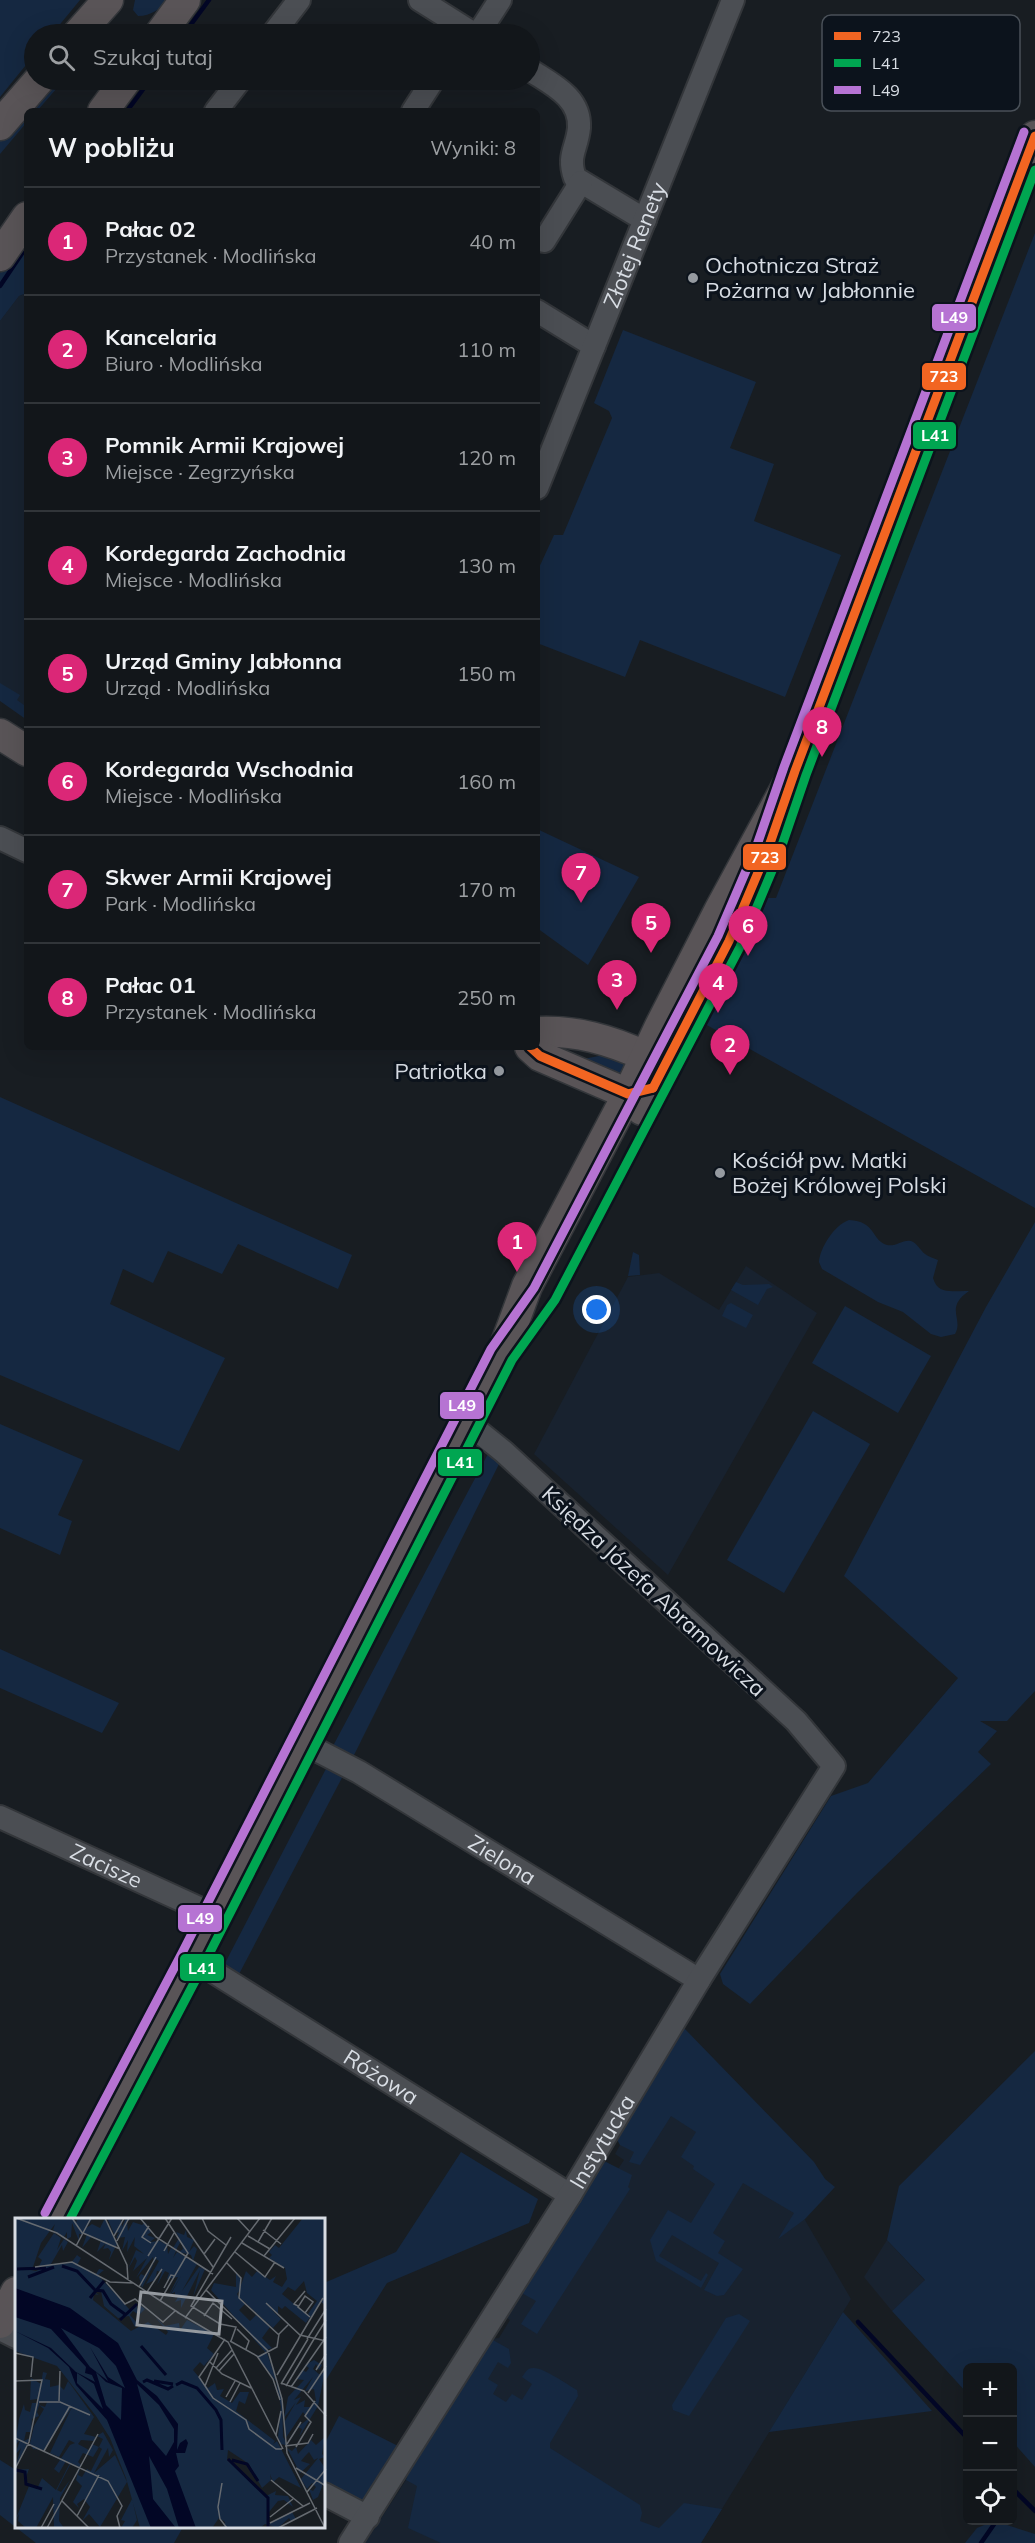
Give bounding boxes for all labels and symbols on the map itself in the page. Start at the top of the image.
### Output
legend [822,15,1020,111]
text: 723 [872,26,901,46]
text: L41 [872,53,900,73]
text: L49 [872,80,900,100]
street label: Złotej Renety [597,178,672,312]
place label: Ochotnicza Straż Pożarna w Jabłonnie [705,251,915,304]
marker: Ochotnicza Straż Pożarna w Jabłonnie [686,271,700,285]
line badge: L49 [931,303,977,332]
text: L49 [940,307,968,327]
line badge: 723 [921,362,967,391]
text: 723 [930,366,958,386]
line badge: L41 [912,421,957,450]
text: L41 [921,425,949,445]
pin: 8 [802,708,842,757]
line badge: 723 [742,843,787,871]
text: 723 [751,847,779,867]
pin: 7 [562,854,600,903]
pin: 5 [632,904,670,953]
pin: 6 [728,906,768,956]
pin: 3 [598,960,636,1010]
pin: 4 [698,964,738,1013]
pin: 2 [710,1026,750,1075]
place label: Patriotka [395,1057,487,1085]
marker: Patriotka [492,1064,506,1078]
place label: Kościół pw. Matki Bożej Królowej Polski [732,1146,947,1199]
marker: Kościół pw. Matki Bożej Królowej Polski [713,1166,727,1180]
pin: 1 [498,1222,536,1272]
your location [582,1295,611,1324]
line badge: L49 [439,1391,485,1420]
text: L49 [448,1395,476,1415]
line badge: L41 [437,1448,483,1477]
text: L41 [446,1452,474,1472]
street label: Księdza Józefa Abramowicza [536,1480,772,1702]
street label: Zielona [463,1828,541,1891]
street label: Zacisze [66,1837,147,1894]
line badge: L49 [177,1904,223,1933]
text: L49 [186,1908,214,1928]
line badge: L41 [179,1953,225,1982]
text: L41 [188,1958,216,1978]
street label: Różowa [339,2043,424,2111]
street label: Instytucka [563,2089,641,2194]
inset map [15,2218,326,2528]

